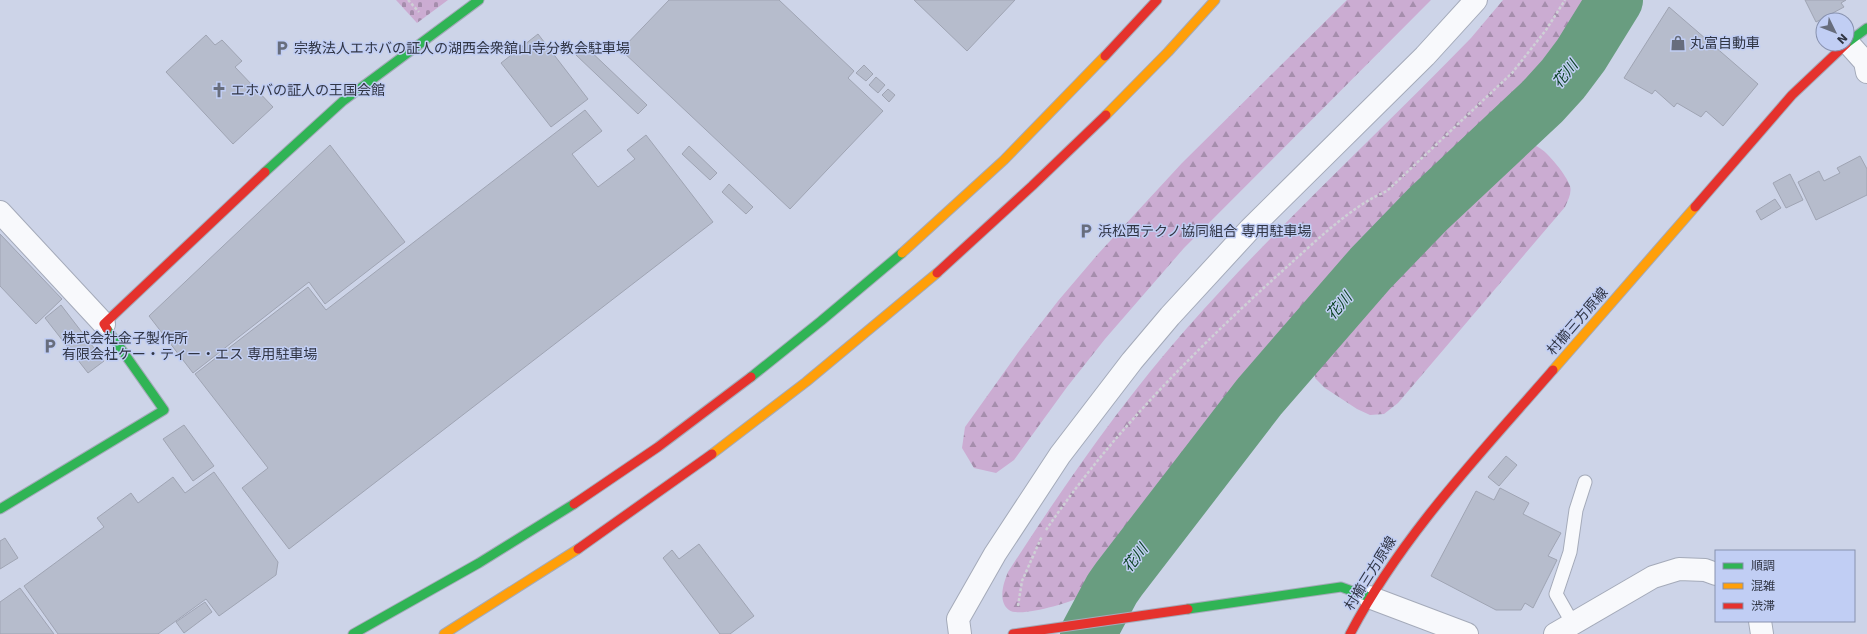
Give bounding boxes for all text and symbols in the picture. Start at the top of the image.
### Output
north arrow [1815,12,1855,52]
text: N [1834,31,1850,46]
shop icon: 丸富自動車 [1669,34,1687,52]
place label: 丸富自動車 [1690,35,1760,51]
parking icon: 宗教法人エホバの証人の湖西会衆舘山寺分教会駐車場 [273,39,291,57]
place label: 宗教法人エホバの証人の湖西会衆舘山寺分教会駐車場 [294,40,630,56]
water label: 花川 [1549,55,1583,91]
church icon: エホバの証人の王国会館 [210,81,228,99]
place label: エホバの証人の王国会館 [231,82,385,98]
parking icon: 浜松西テクノ協同組合 専用駐車場 [1077,222,1095,240]
place label: 浜松西テクノ協同組合 専用駐車場 [1098,223,1312,239]
street label: 村櫛三方原線 [1543,284,1611,358]
water label: 花川 [1322,287,1357,323]
place label: 株式会社金子製作所 有限会社ケー・ティー・エス 専用駐車場 [62,330,318,362]
parking icon: 株式会社金子製作所 有限会社ケー・ティー・エス 専用駐車場 [41,337,59,355]
street label: 村櫛三方原線 [1341,533,1399,613]
water label: 花川 [1119,539,1153,575]
legend [1715,550,1855,622]
text: 順調 [1751,559,1775,573]
text: 混雑 [1751,579,1775,593]
text: 渋滞 [1751,599,1775,613]

